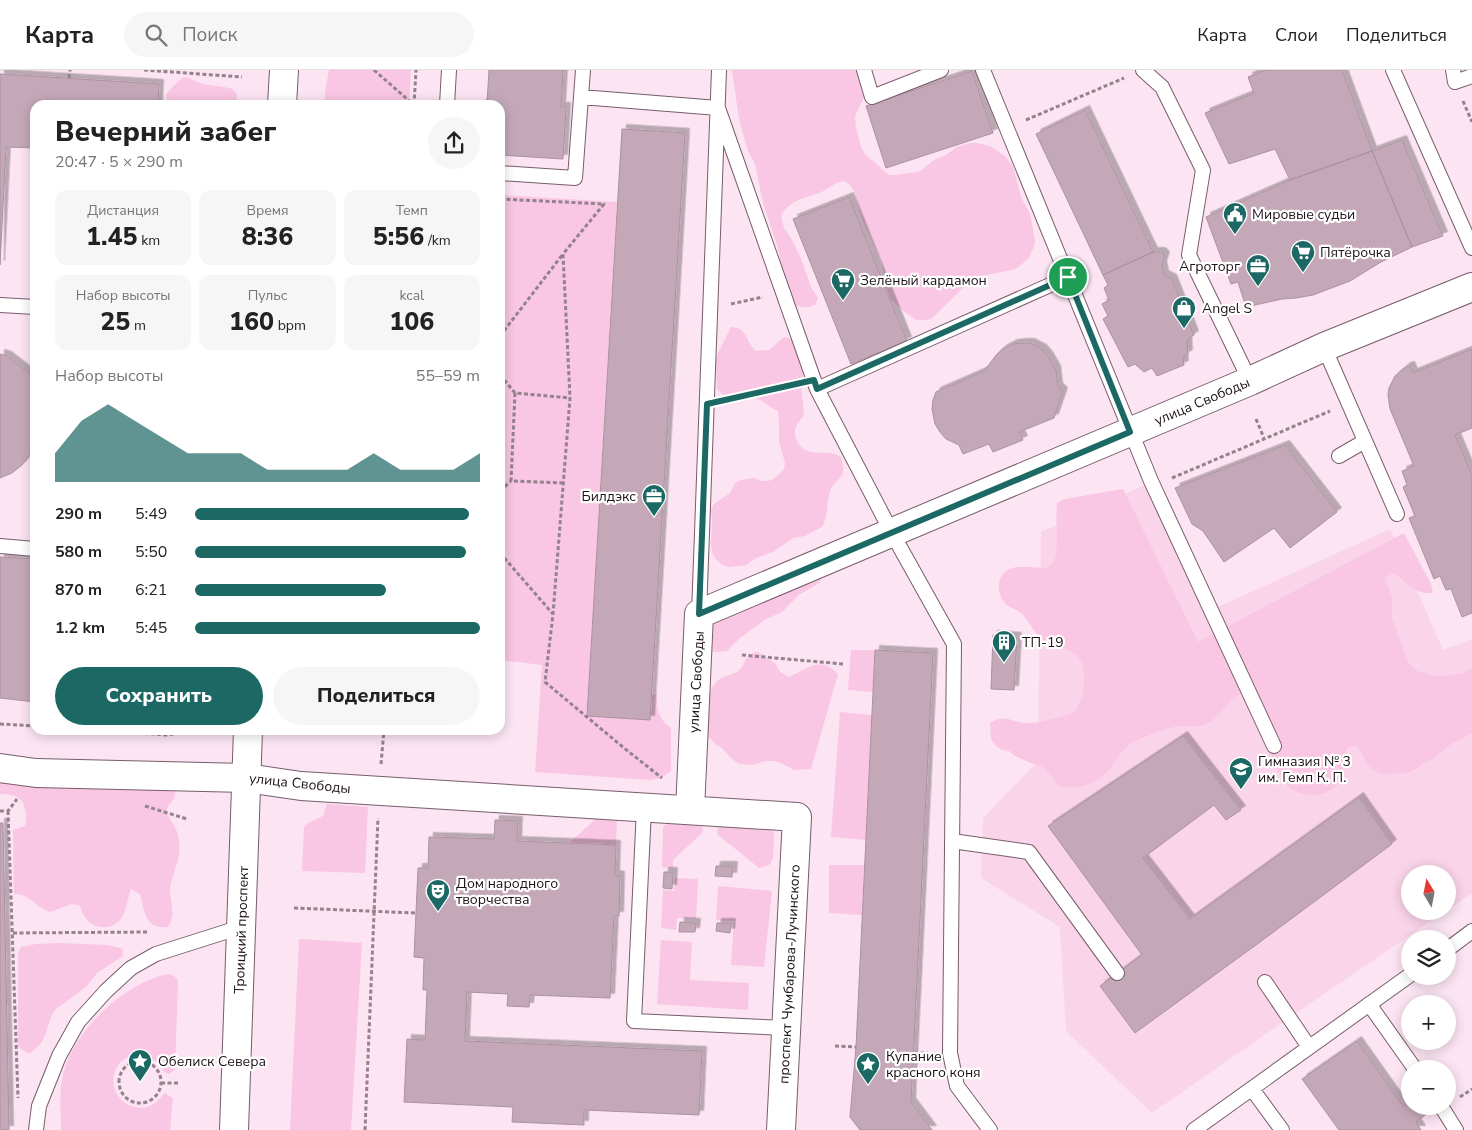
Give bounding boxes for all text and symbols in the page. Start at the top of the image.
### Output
search box [124,12,474,57]
text: Карта [25,19,94,51]
icon: search [142,21,170,49]
text: Поиск [182,22,237,48]
text: Карта [1197,23,1247,47]
text: Слои [1275,23,1318,47]
text: Поделиться [1346,23,1447,47]
text: Вечерний забег [55,113,276,151]
button: share [428,117,480,169]
text: 20:47 · 5 × 290 m [55,151,183,173]
text: Дистанция [87,201,159,220]
text: Время [246,201,289,220]
text: Темп [396,201,428,220]
public building icon: Мировые судьи [1222,201,1248,235]
place label: Мировые судьи [1252,205,1355,224]
text: 1.45 [86,220,138,254]
text: 8:36 [242,220,293,254]
text: 5:56 [373,220,424,254]
text: km [138,231,160,250]
text: /km [424,231,451,250]
supermarket icon: Пятёрочка [1290,239,1316,273]
place label: Пятёрочка [1320,243,1391,262]
office icon: Агроторг [1245,253,1271,287]
pin [1047,256,1089,298]
place label: Агроторг [1179,257,1240,276]
icon: arrive [1054,263,1082,291]
supermarket icon: Зелёный кардамон [830,267,856,301]
place label: Зелёный кардамон [860,271,987,290]
text: Набор высоты [76,286,171,305]
text: Пульс [248,286,287,305]
text: kcal [399,286,424,305]
shop icon: Angel S [1171,295,1197,329]
place label: Angel S [1202,299,1253,318]
text: 25 [100,305,130,339]
text: 160 [229,305,274,339]
text: 106 [389,305,434,339]
text: m [130,316,146,335]
text: bpm [274,316,306,335]
text: Набор высоты [55,365,163,387]
text: 55–59 m [416,365,480,387]
street label: улица Свободы [1152,373,1253,430]
office icon: Билдэкс [641,483,667,517]
place label: Билдэкс [581,487,636,506]
text: 290 m [55,503,102,525]
text: 5:49 [135,503,167,525]
text: 580 m [55,541,102,563]
text: 5:50 [135,541,167,563]
text: 870 m [55,579,102,601]
text: 6:21 [135,579,167,601]
text: 1.2 km [55,617,105,639]
text: 5:45 [135,617,167,639]
building icon: ТП-19 [991,629,1017,663]
street label: улица Свободы [684,631,709,733]
place label: ТП-19 [1022,633,1064,652]
button: Сохранить [55,667,263,725]
button: Поделиться [273,667,480,725]
place label: Гимназия № 3 им. Гемп К. П. [1258,752,1351,787]
school or university icon: Гимназия № 3 им. Гемп К. П. [1228,756,1254,790]
street label: улица Свободы [248,769,352,798]
street label: проспект Чумбарова-Лучинского [774,864,805,1084]
street label: Троицкий проспект [230,865,253,994]
north arrow [1401,865,1456,920]
map controls [1401,865,1456,1115]
place label: Дом народного творчества [456,874,558,909]
theatre icon: Дом народного творчества [425,878,451,912]
button: layers [1401,930,1456,985]
button: + [1401,995,1456,1050]
place label: Купание красного коня [886,1047,981,1082]
place icon: Обелиск Севера [127,1048,153,1082]
place icon: Купание красного коня [855,1051,881,1085]
place label: Обелиск Севера [158,1052,266,1071]
button: − [1401,1060,1456,1115]

